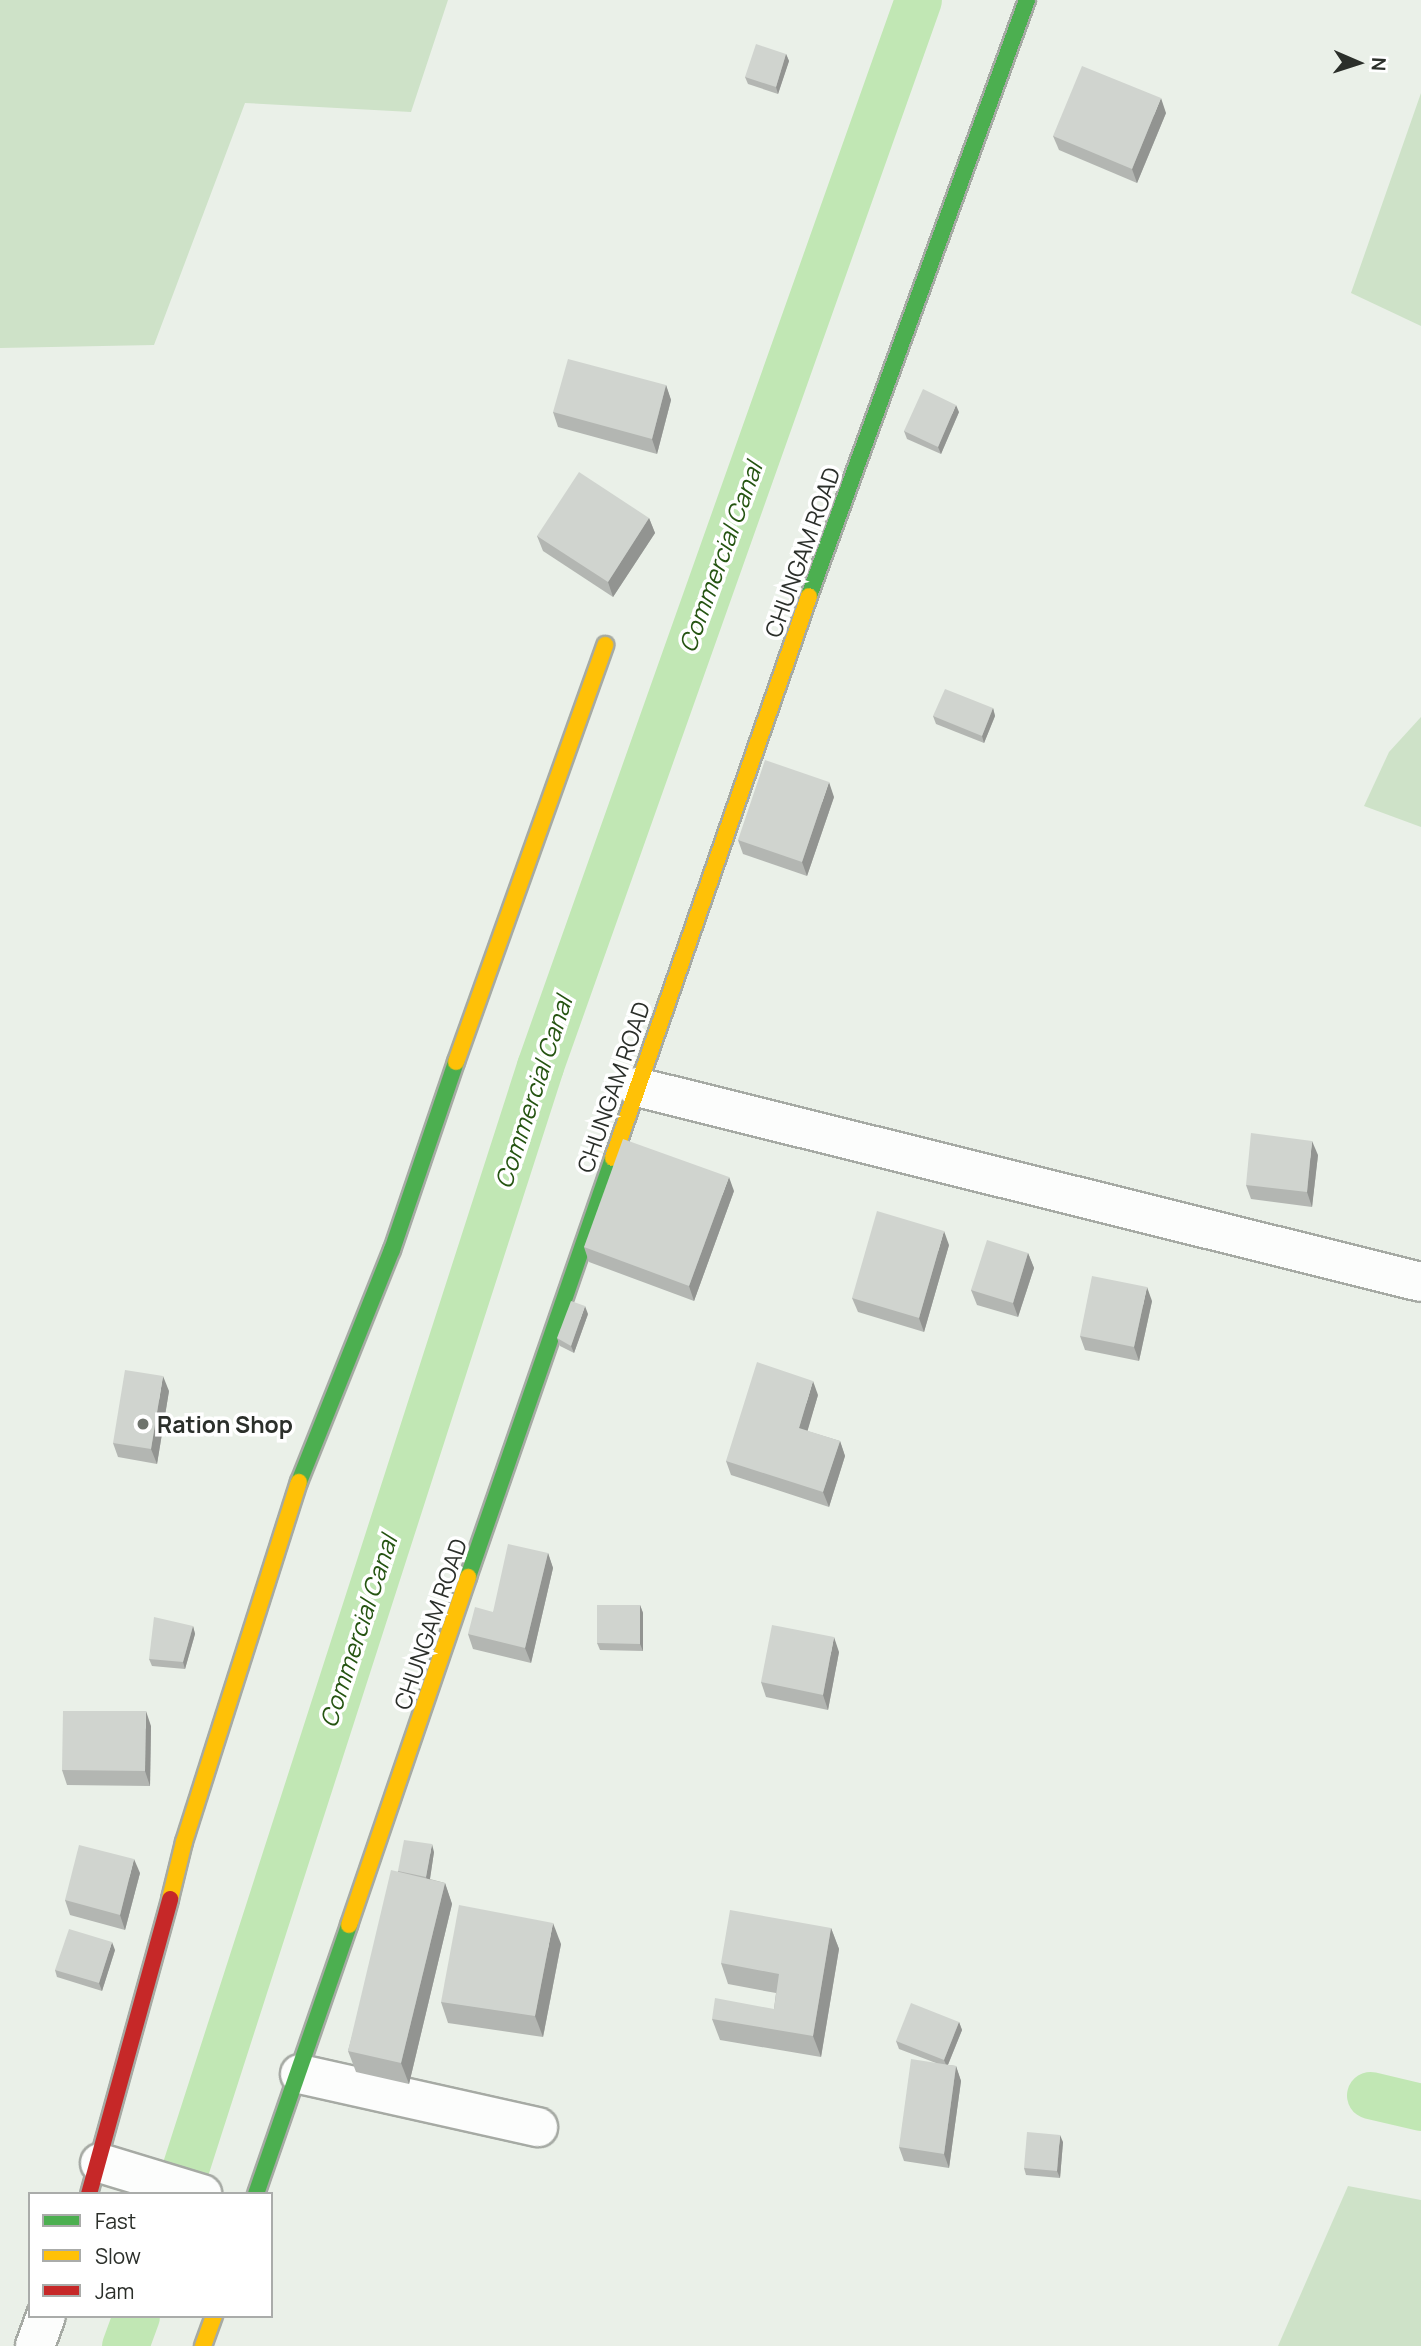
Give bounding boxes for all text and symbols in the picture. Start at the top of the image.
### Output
north arrow [1323,28,1393,98]
text: N [1366,57,1392,72]
water label: Commercial Canal [672,458,768,656]
street label: CHUNGAM ROAD [758,463,846,641]
water label: Commercial Canal [488,992,578,1192]
street label: CHUNGAM ROAD [571,998,655,1176]
place label: Ration Shop [157,1410,293,1438]
marker: Ration Shop [135,1416,151,1432]
water label: Commercial Canal [313,1531,403,1731]
street label: CHUNGAM ROAD [388,1535,472,1713]
legend [28,2192,273,2318]
text: Fast [95,2207,136,2235]
text: Slow [95,2242,141,2270]
text: Jam [95,2277,134,2305]

